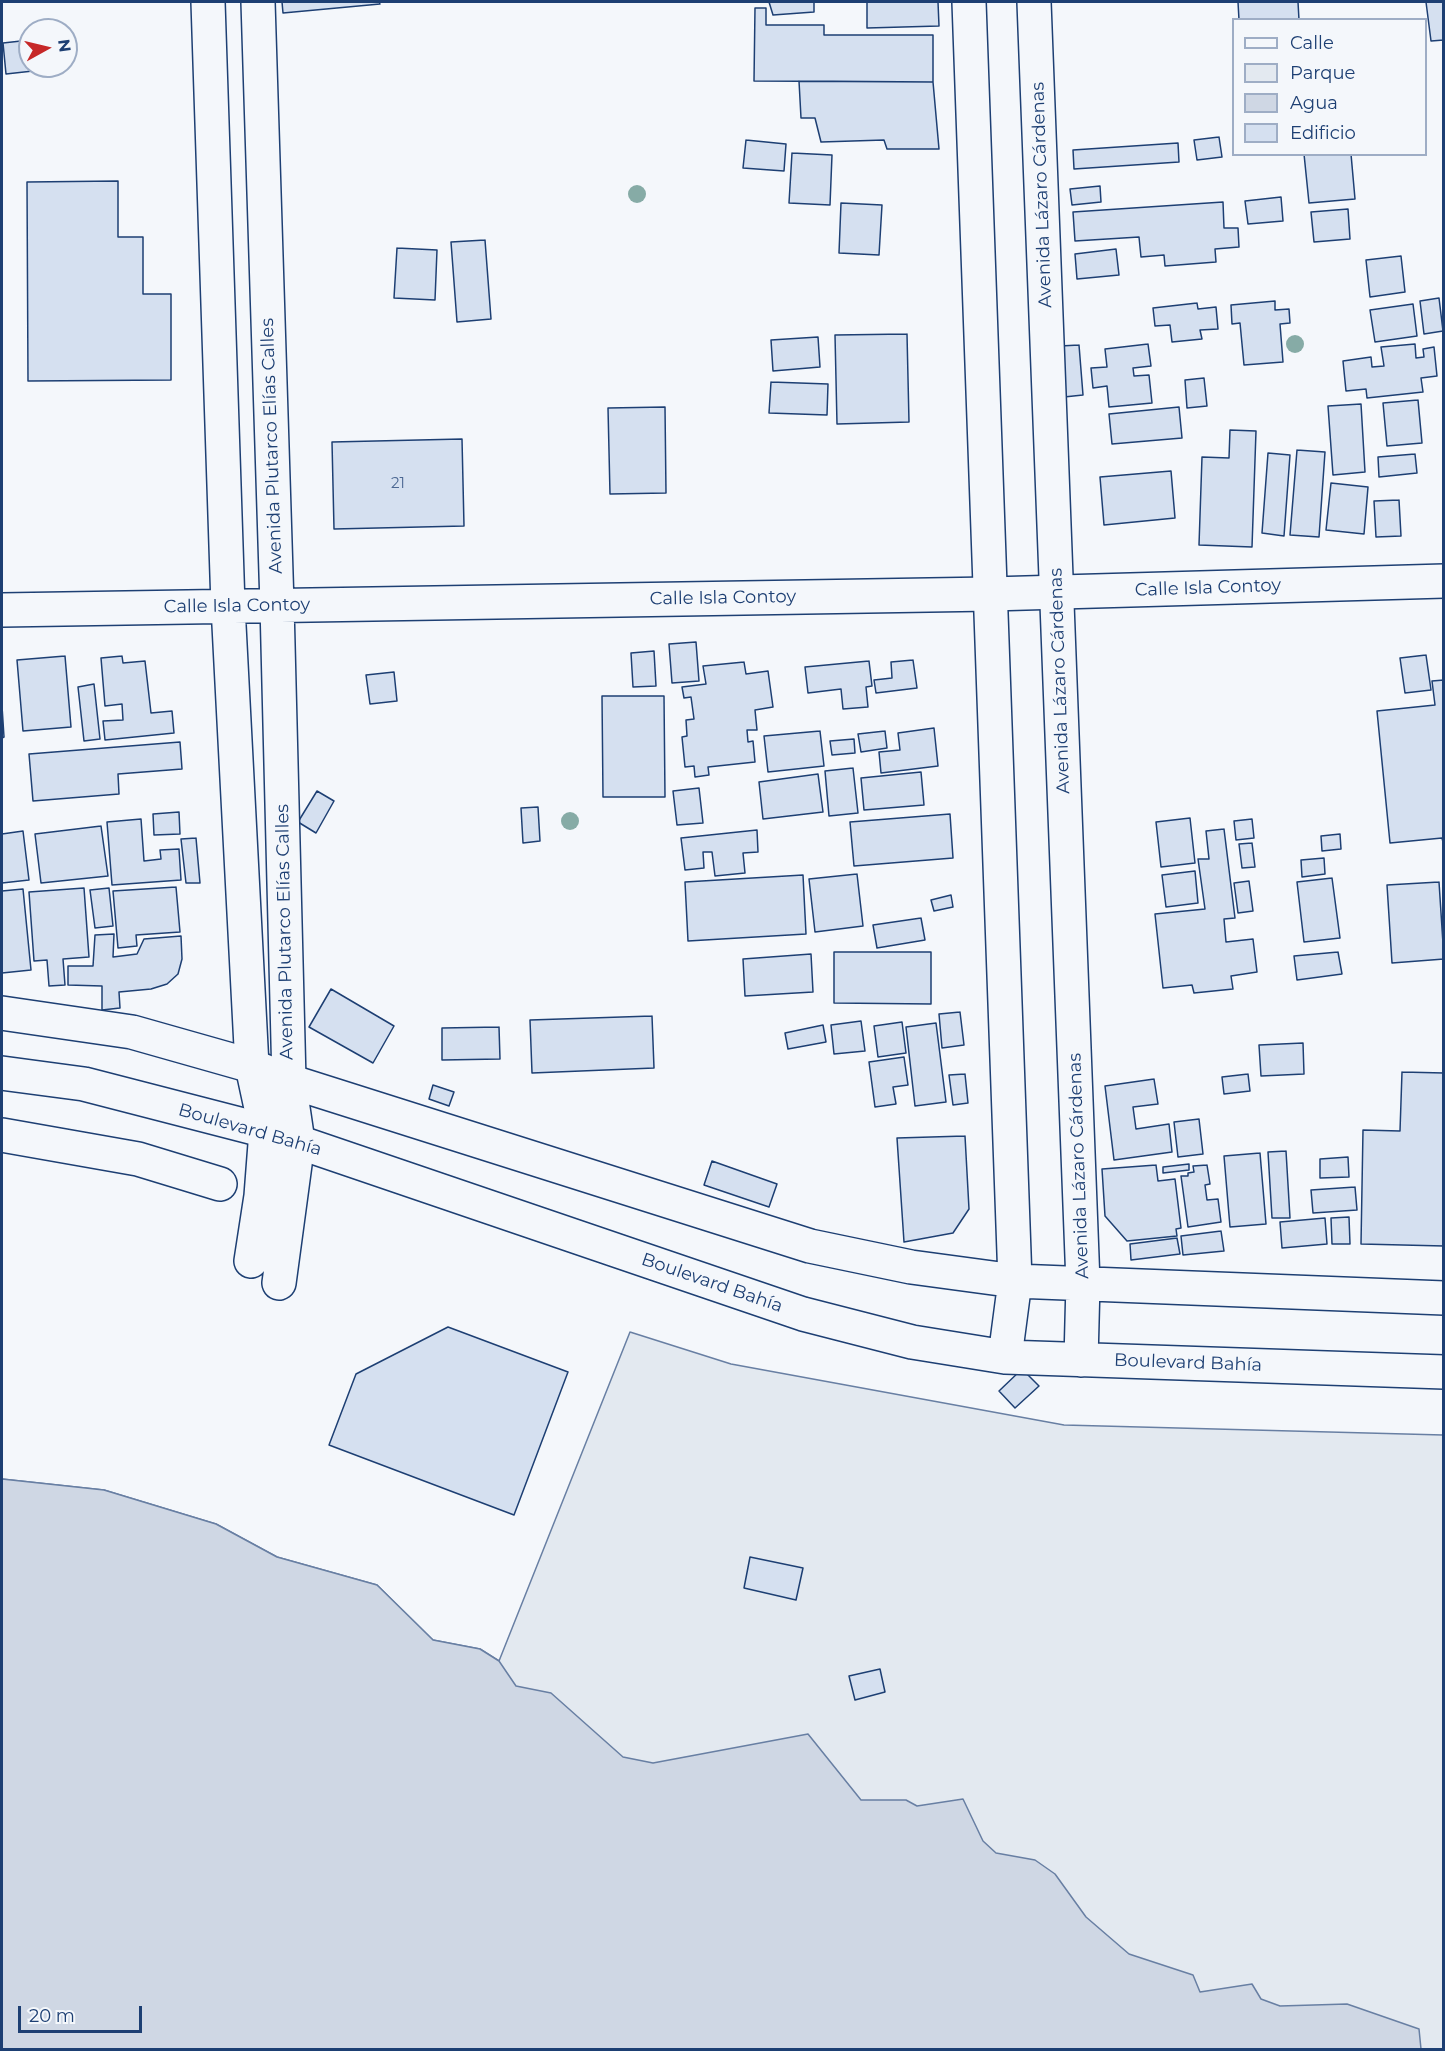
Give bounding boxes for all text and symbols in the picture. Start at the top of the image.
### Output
north arrow [18,18,78,78]
legend [1232,18,1427,156]
text: Calle [1290,32,1334,54]
text: N [54,38,75,53]
text: Parque [1290,62,1355,84]
street label: Avenida Lázaro Cárdenas [1027,82,1057,308]
text: Agua [1290,92,1338,114]
text: Edificio [1290,122,1356,144]
street label: Avenida Plutarco Elías Calles [257,318,287,574]
house number: 21 [391,475,405,493]
street label: Avenida Lázaro Cárdenas [1045,568,1075,794]
street label: Calle Isla Contoy [1134,575,1282,601]
street label: Calle Isla Contoy [650,586,796,610]
street label: Calle Isla Contoy [164,594,310,618]
street label: Avenida Plutarco Elías Calles [272,804,298,1060]
street label: Avenida Lázaro Cárdenas [1064,1053,1094,1279]
street label: Boulevard Bahía [176,1099,324,1161]
street label: Boulevard Bahía [638,1249,786,1317]
street label: Boulevard Bahía [1114,1350,1262,1376]
scale bar [21,1994,146,2032]
text: 20 m [29,2005,75,2027]

